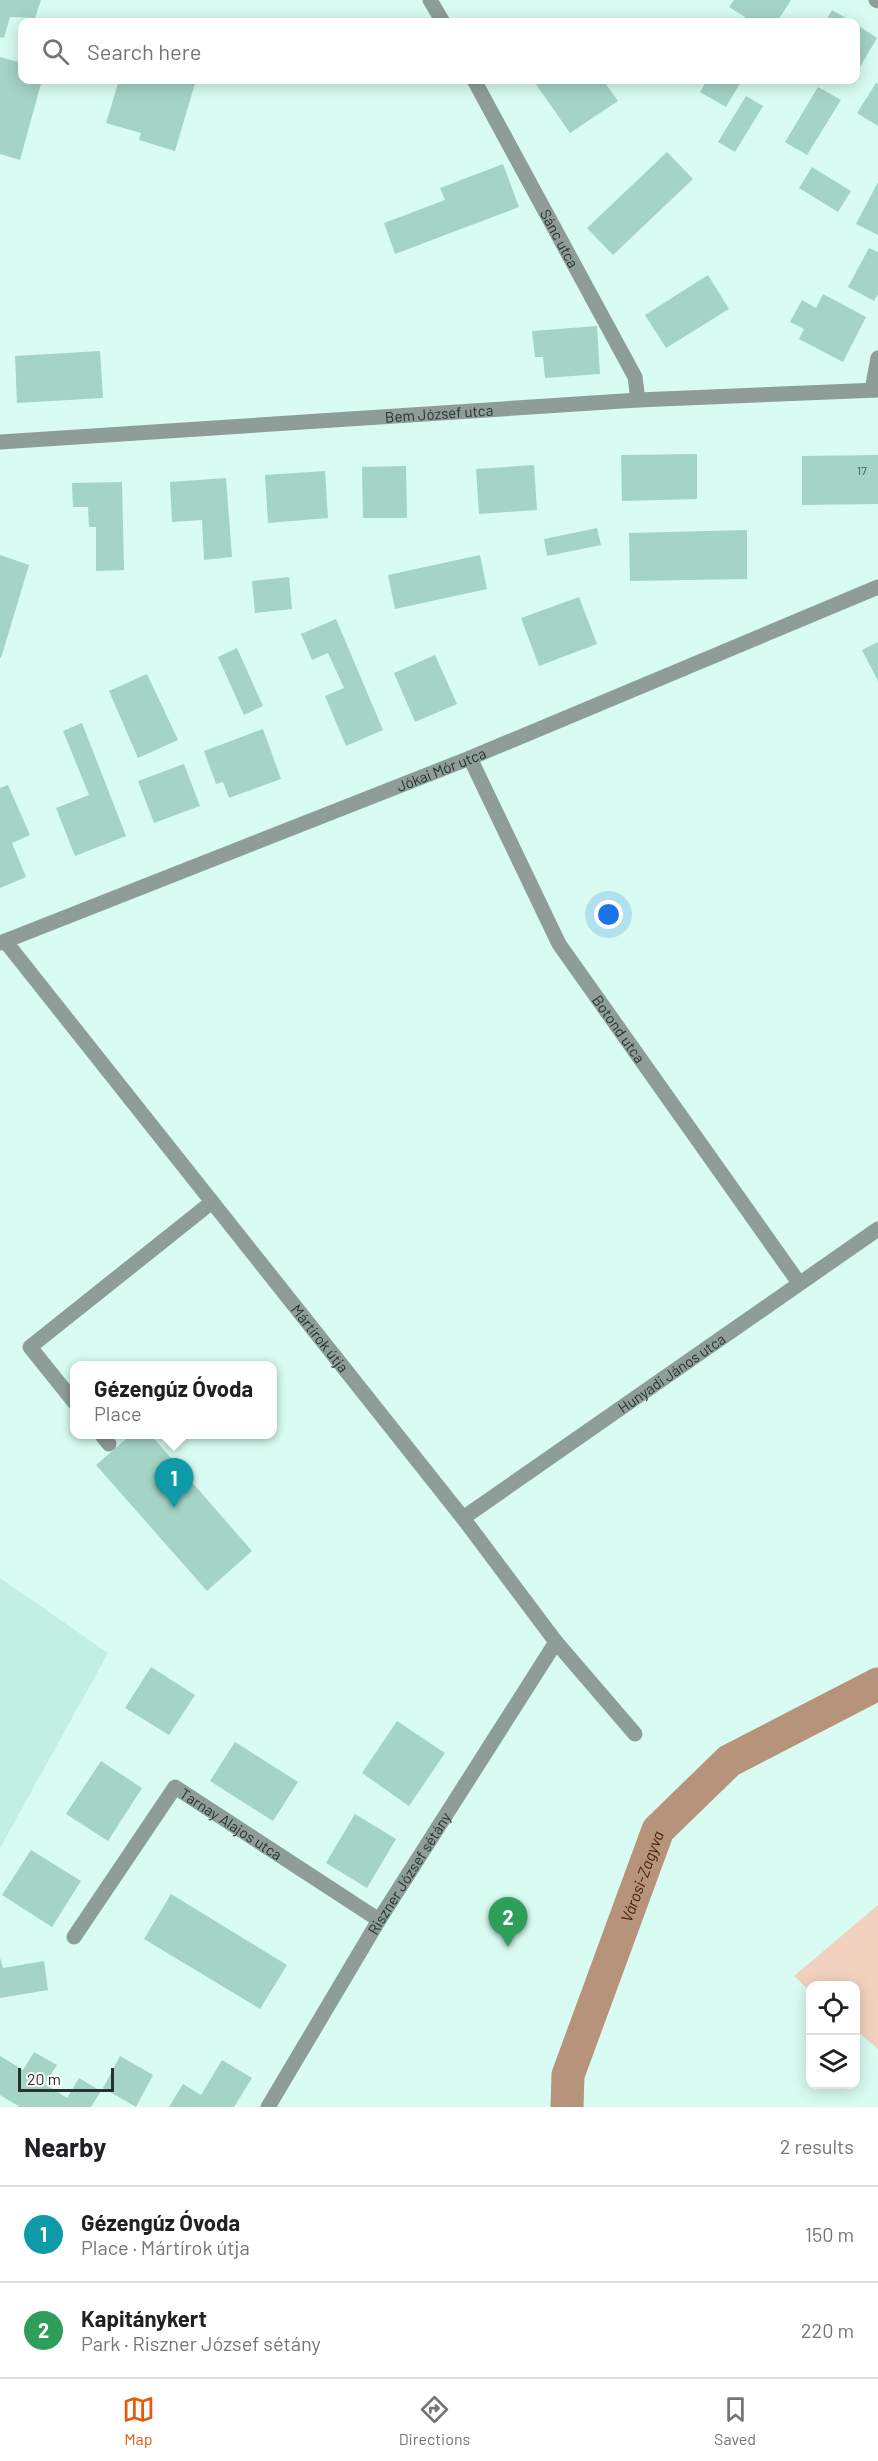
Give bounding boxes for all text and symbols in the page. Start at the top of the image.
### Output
search box [18,18,860,84]
icon: search [39,35,72,68]
text: Search here [87,38,201,64]
street label: Sánc utca [537,206,583,271]
street label: Bem József utca [384,401,494,426]
house number: 17 [857,463,867,477]
street label: Jókai Mór utca [394,743,488,795]
your location [594,900,623,929]
street label: Botond utca [589,991,649,1066]
street label: Mártírok útja [288,1300,353,1376]
street label: Hunyadi János utca [614,1329,729,1416]
popup [70,1361,277,1439]
text: Gézengúz Óvoda [94,1375,253,1401]
text: Place [94,1401,142,1425]
pin: 1 [154,1458,194,1508]
street label: Tarnay Alajos utca [177,1784,286,1863]
street label: Riszner József sétány [364,1809,454,1938]
water label: Városi-Zagyva [616,1828,667,1924]
pin: 2 [488,1898,528,1947]
map controls [806,1981,860,2089]
button: locate [806,1981,860,2035]
button: layers [806,2035,860,2089]
scale bar [18,2065,114,2092]
text: 20 m [27,2069,61,2088]
text: Nearby [24,2131,106,2162]
text: 2 results [780,2134,854,2158]
text: Gézengúz Óvoda [81,2209,240,2235]
text: 1 [40,2222,47,2246]
text: 150 m [805,2222,854,2246]
text: Place · Mártírok útja [81,2235,250,2259]
text: Kapitánykert [81,2305,207,2331]
text: 2 [38,2318,49,2342]
text: 220 m [801,2318,854,2342]
text: Park · Riszner József sétány [81,2331,321,2355]
tab: Map [122,2393,155,2448]
tab: Directions [399,2393,470,2448]
tab: Saved [714,2393,756,2448]

